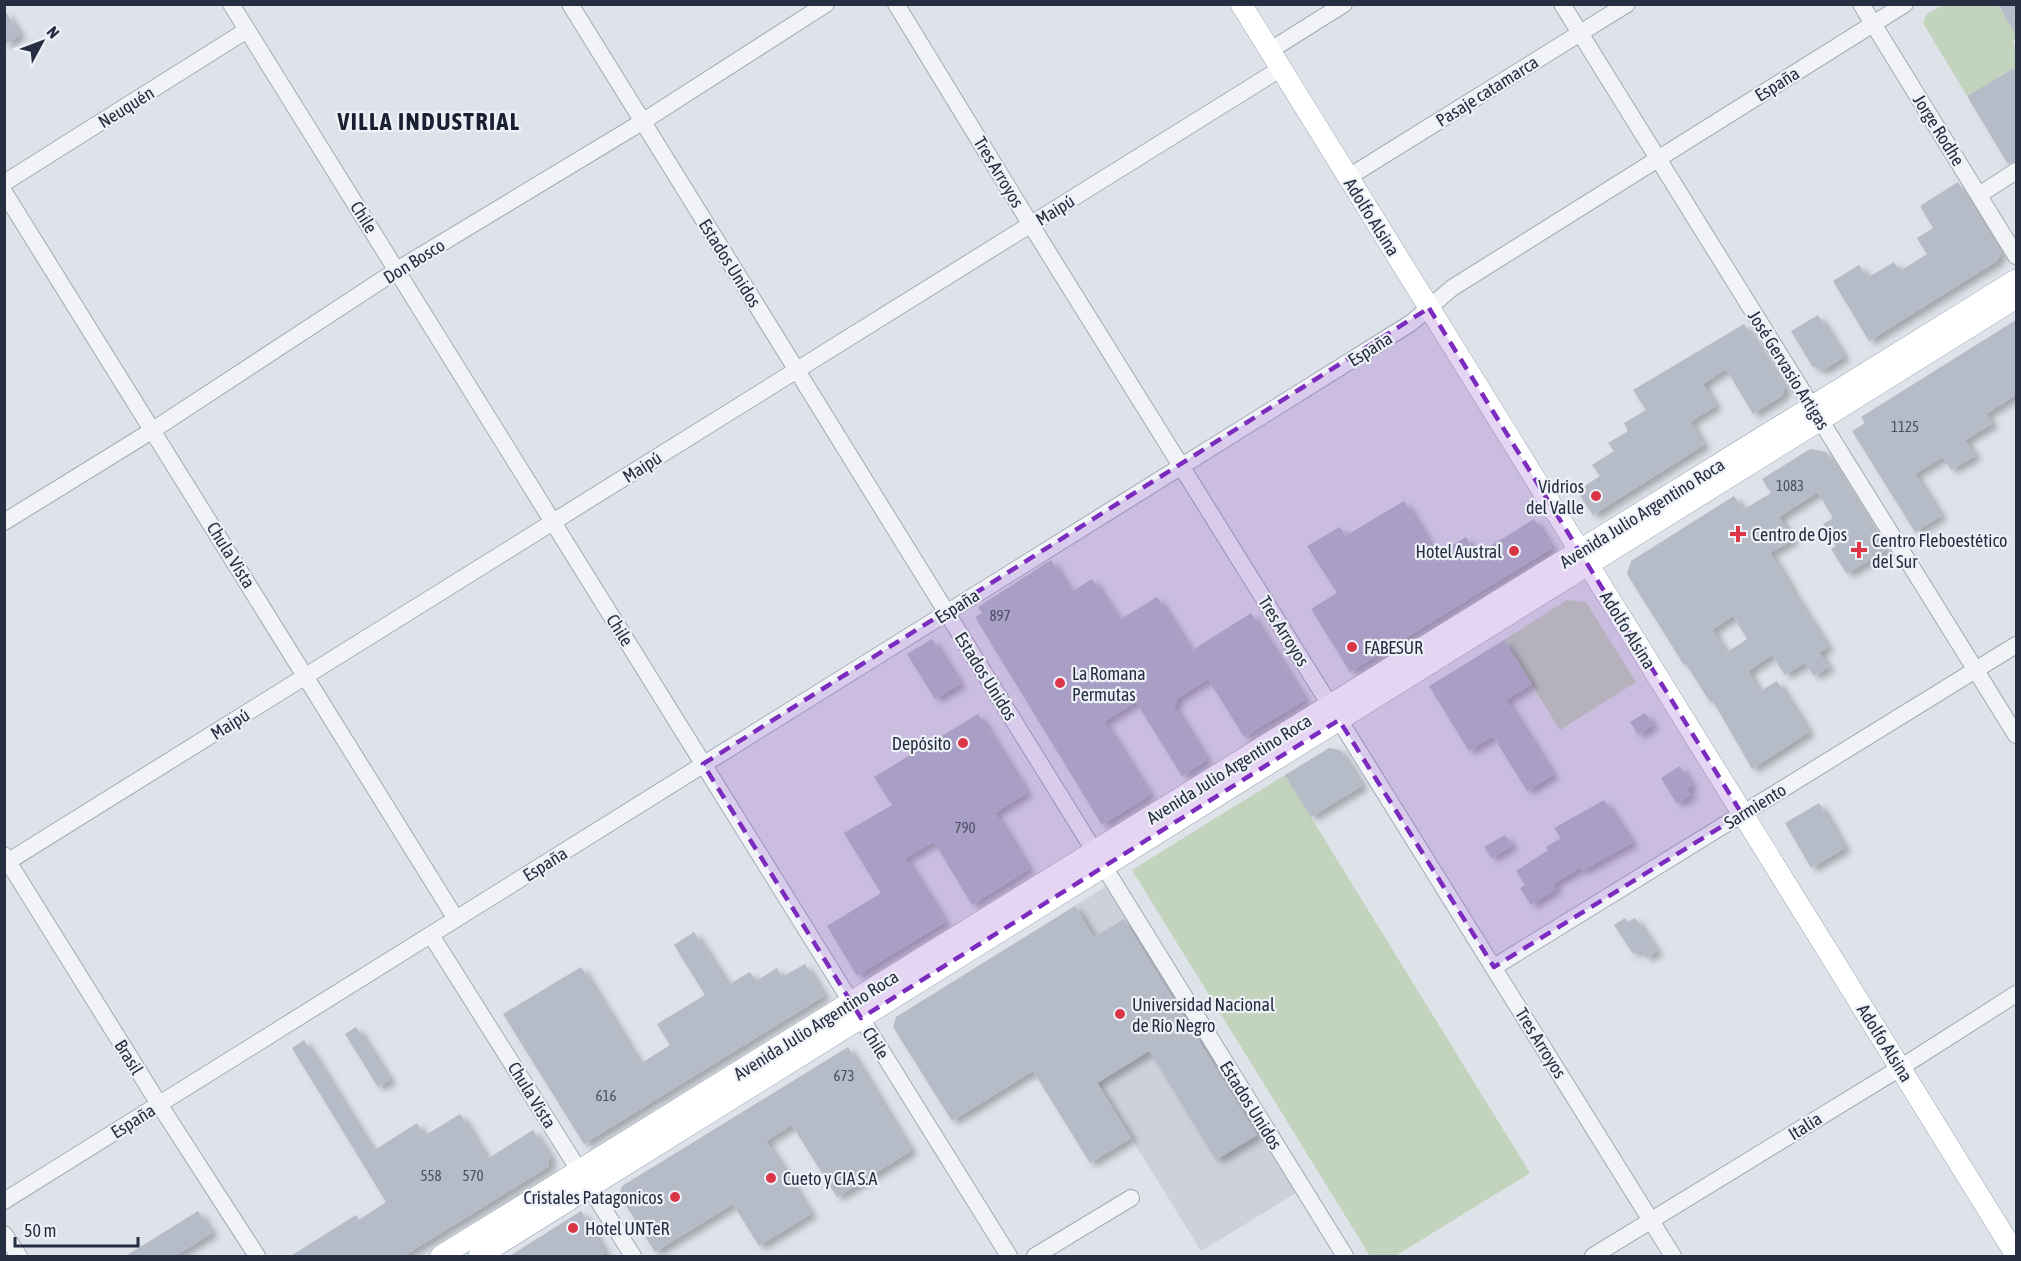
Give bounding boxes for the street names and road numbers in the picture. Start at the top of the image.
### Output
street label: Pasaje catamarca [1432,51,1542,131]
street label: España [1751,62,1803,106]
street label: Neuquén [94,82,158,132]
street label: Jorge Rodhe [1909,91,1969,169]
street label: Tres Arroyos [970,133,1028,211]
street label: Adolfo Alsina [1340,174,1404,260]
street label: Maipú [1032,190,1078,230]
street label: Chile [346,197,382,237]
street label: Estados Unidos [695,215,765,311]
street label: Don Bosco [380,234,448,288]
street label: José Gervasio Artigas [1744,306,1834,434]
street label: España [1344,327,1396,371]
street label: Maipú [619,447,665,487]
street label: Avenida Julio Argentino Roca [1556,454,1728,572]
street label: Chula Vista [202,518,260,592]
street label: España [931,584,983,628]
street label: Adolfo Alsina [1596,587,1660,673]
street label: Tres Arroyos [1254,592,1314,670]
street label: Chile [602,610,638,650]
street label: Estados Unidos [951,628,1021,724]
street label: Maipú [207,704,253,744]
street label: Avenida Julio Argentino Roca [1143,710,1315,828]
street label: Sarmiento [1720,779,1790,833]
street label: España [519,842,571,886]
street label: Avenida Julio Argentino Roca [730,966,902,1084]
street label: Adolfo Alsina [1853,1000,1917,1086]
street label: Tres Arroyos [1511,1004,1571,1082]
street label: Chile [858,1023,894,1063]
street label: Brasil [110,1036,148,1078]
street label: Estados Unidos [1216,1057,1286,1153]
street label: Chula Vista [503,1058,561,1132]
street label: España [107,1099,159,1143]
street label: Italia [1784,1108,1826,1144]

